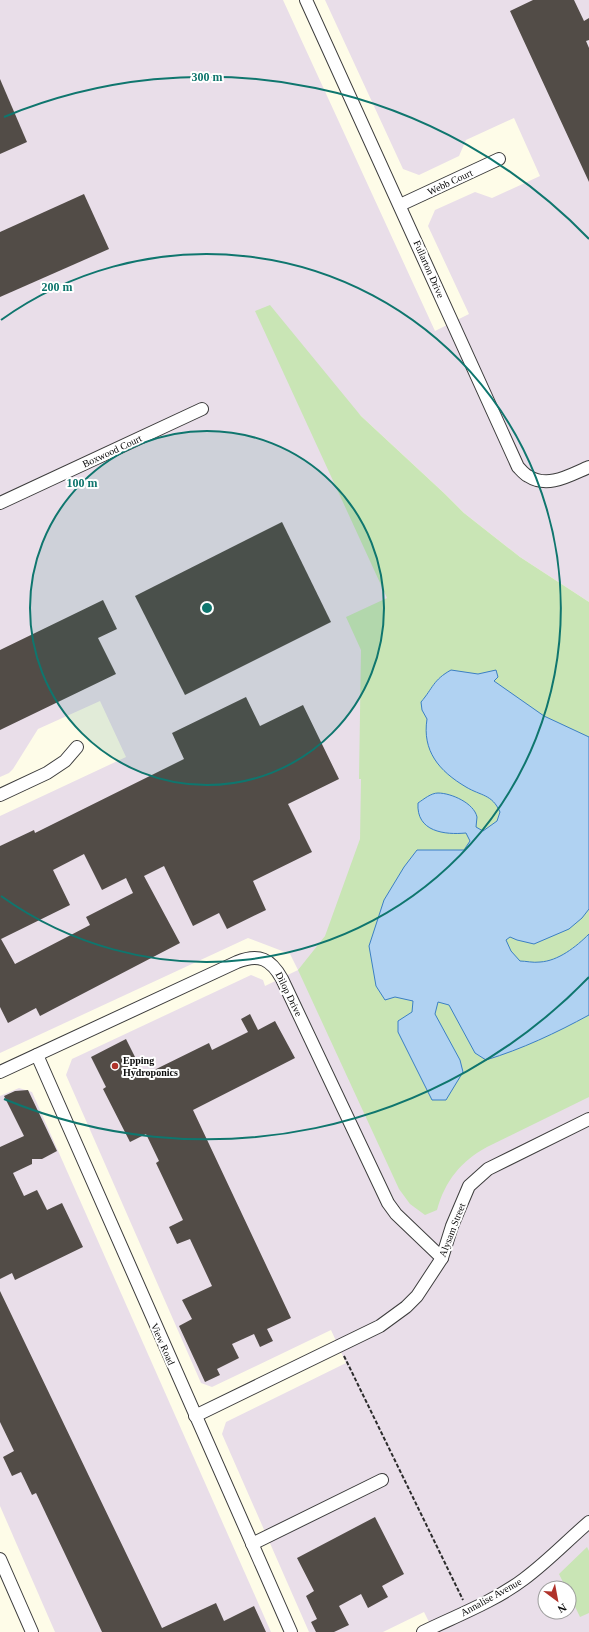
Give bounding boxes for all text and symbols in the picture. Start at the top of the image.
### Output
text: 300 m [192,70,223,84]
street label: Webb Court [426,167,474,197]
street label: Fullarton Drive [411,238,447,300]
text: 200 m [42,280,73,294]
street label: Boxwood Court [81,432,144,470]
text: 100 m [67,476,98,490]
centre of rings [200,601,214,615]
street label: Dilop Drive [274,970,305,1019]
place label: Epping Hydroponics [123,1055,178,1078]
marker: Epping Hydroponics [110,1061,120,1071]
street label: Alysam Street [437,1201,467,1259]
street label: View Road [149,1321,177,1367]
street label: Annalise Avenue [459,1575,524,1618]
north arrow [537,1580,577,1620]
text: N [556,1601,569,1616]

